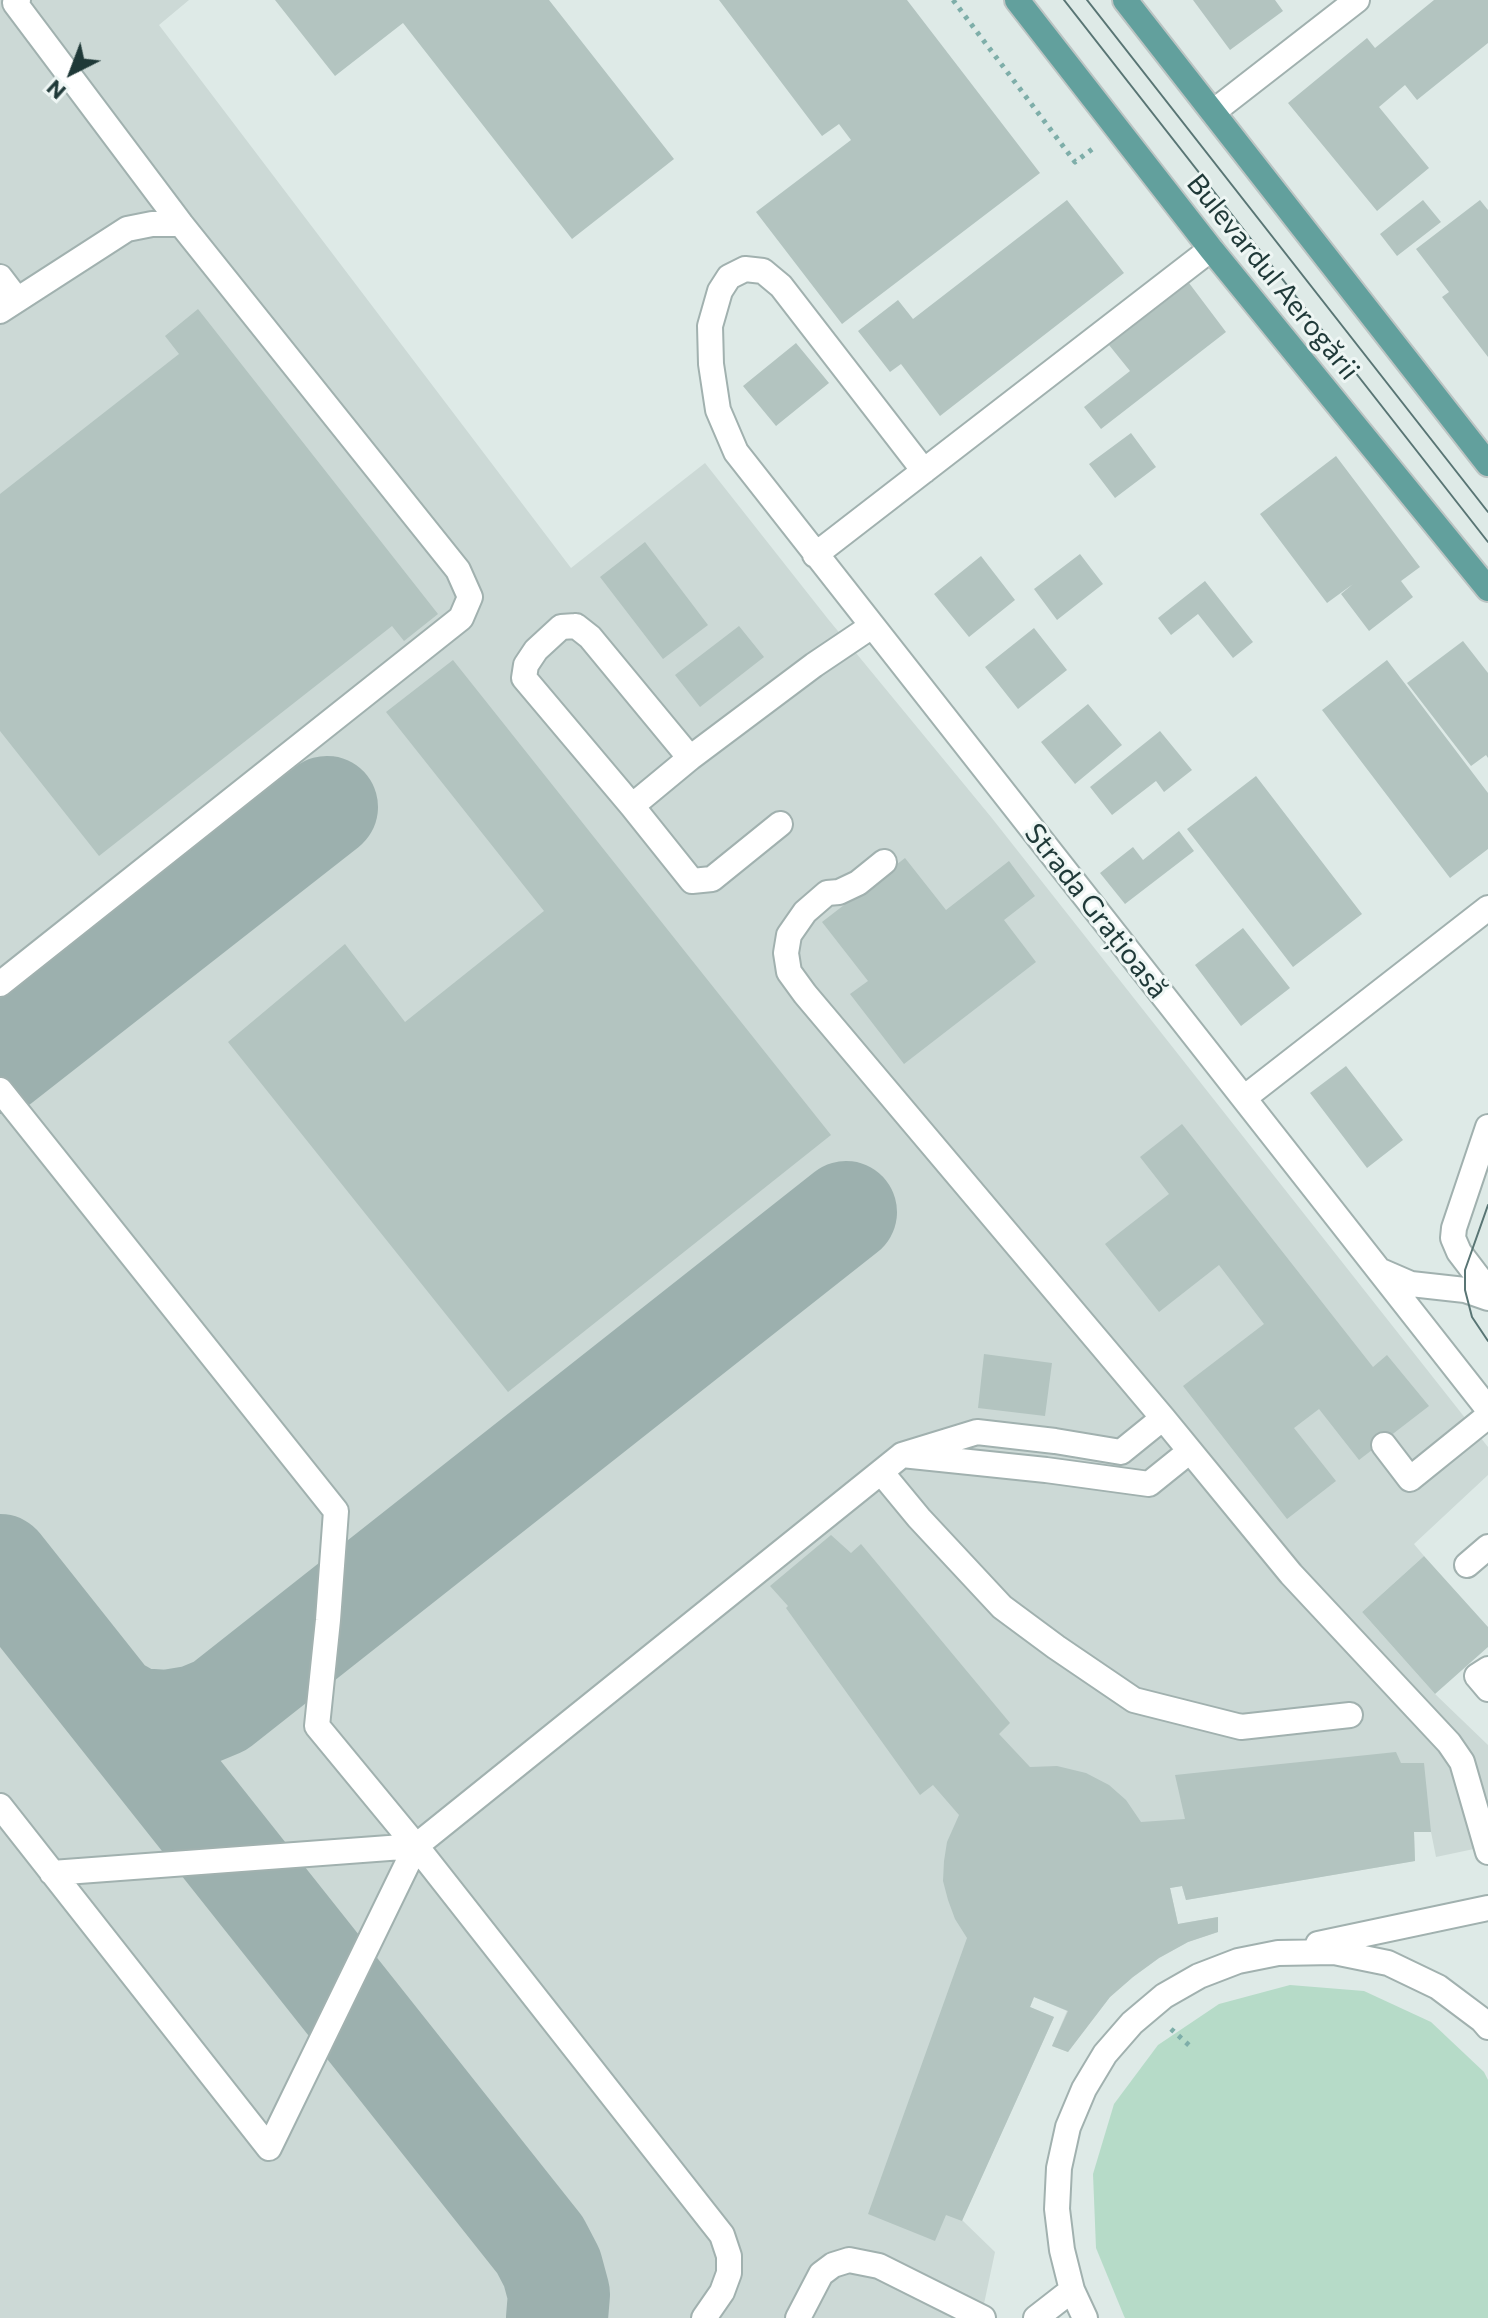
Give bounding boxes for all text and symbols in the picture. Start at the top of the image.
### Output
north arrow [32,32,112,112]
text: N [40,75,71,106]
street label: Bulevardul Aerogării [1180,167,1366,387]
street label: Strada Grațioasă [1017,817,1175,1005]

